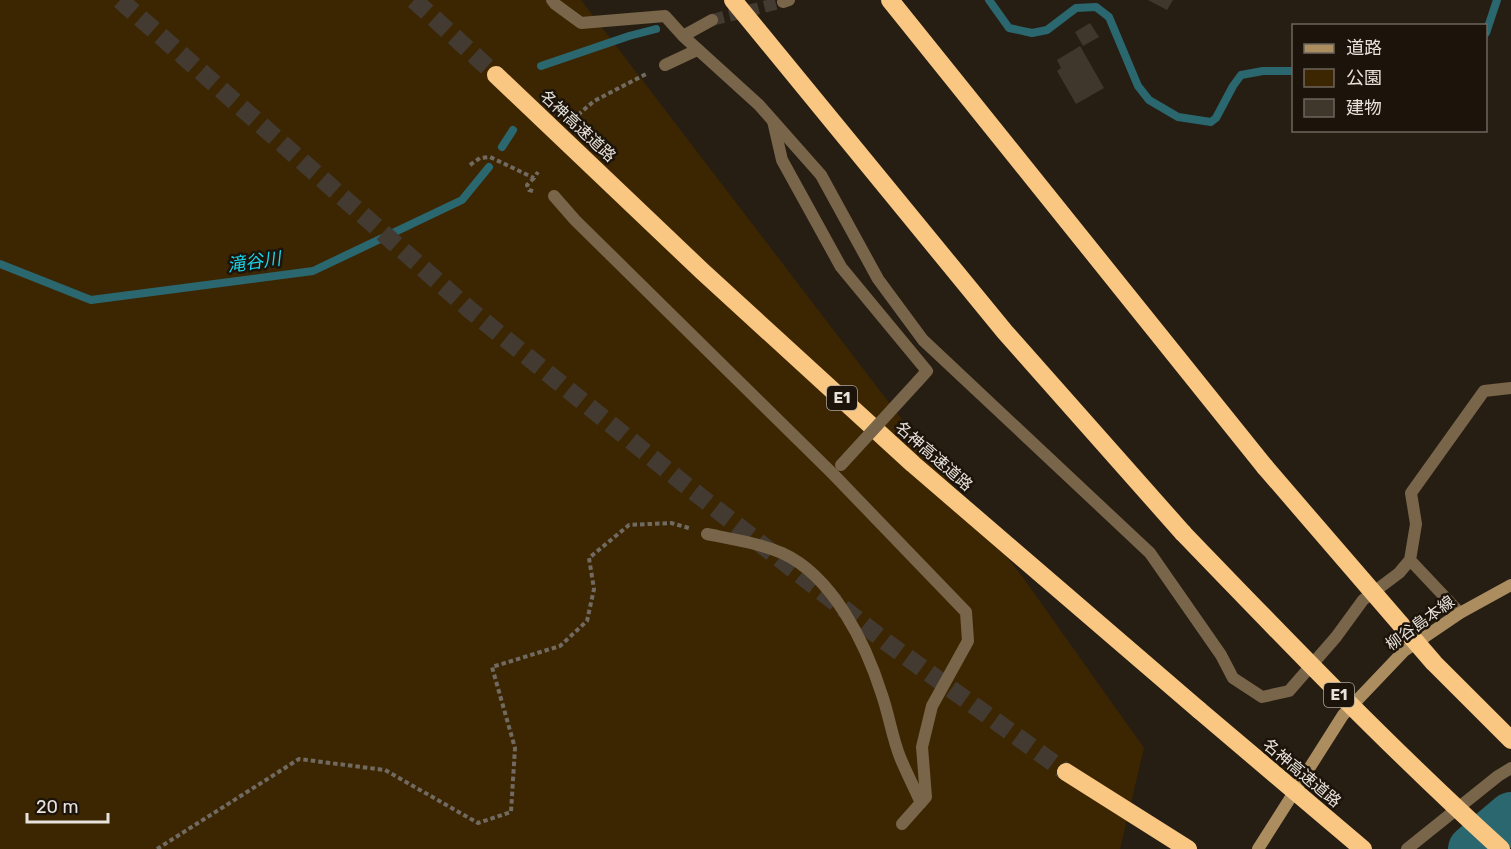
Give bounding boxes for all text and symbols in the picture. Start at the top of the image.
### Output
legend [1292,24,1487,132]
text: 道路 [1346,37,1382,59]
text: 公園 [1346,67,1382,89]
street label: 名神高速道路 [536,86,620,166]
text: 建物 [1346,97,1382,119]
water label: 滝谷川 [226,247,284,277]
road number: E1 [827,386,857,410]
street label: 名神高速道路 [892,417,976,495]
street label: 柳谷島本線 [1382,592,1458,654]
road number: E1 [1324,683,1354,707]
street label: 名神高速道路 [1259,735,1345,811]
scale bar [27,786,108,824]
text: 20 m [36,796,78,818]

